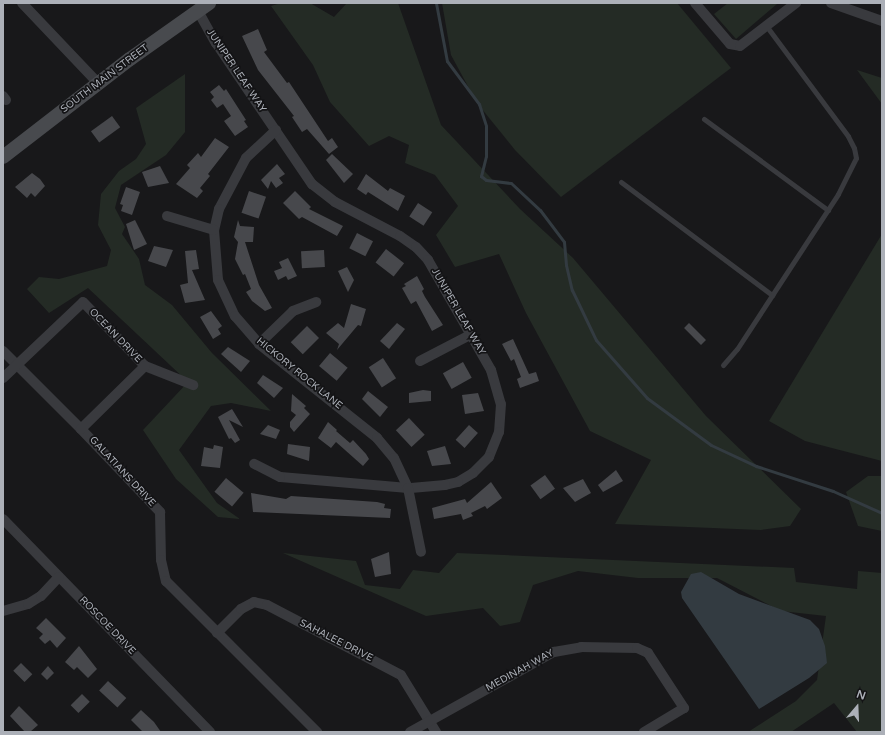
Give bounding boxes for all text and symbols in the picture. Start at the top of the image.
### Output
street label: JUNIPER LEAF WAY [204,27,268,115]
street label: SOUTH MAIN STREET [59,42,151,116]
street label: JUNIPER LEAF WAY [428,267,488,357]
street label: OCEAN DRIVE [86,307,144,365]
street label: HICKORY ROCK LANE [254,336,344,412]
street label: GALATIANS DRIVE [86,434,158,510]
street label: ROSCOE DRIVE [76,594,138,658]
street label: SAHALEE DRIVE [297,617,375,665]
street label: MEDINAH WAY [484,647,556,695]
north arrow [837,687,877,727]
text: N [855,688,867,703]

